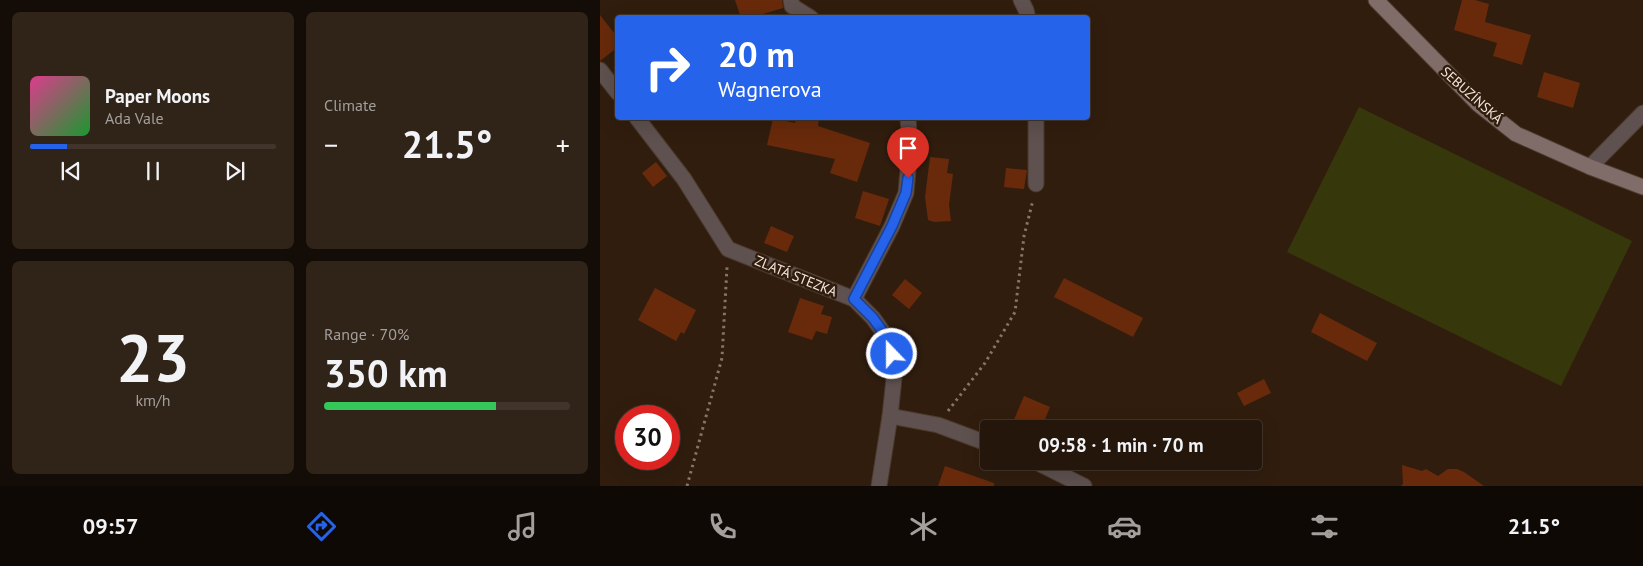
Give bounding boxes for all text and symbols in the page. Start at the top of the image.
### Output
text: 20 m [718,31,795,77]
icon: right [635,35,700,100]
street label: SEBUZÍNSKÁ [1437,63,1507,128]
text: Wagnerova [718,75,822,103]
text: Paper Moons [105,84,210,108]
text: Climate [324,95,376,115]
text: Ada Vale [105,108,164,128]
text: 21.5° [402,119,492,168]
text: − [324,126,338,163]
text: + [556,126,570,163]
pin [887,127,929,178]
icon: arrive [894,134,922,162]
icon: previous [57,157,85,185]
icon: pause [139,157,167,185]
icon: next [221,157,249,185]
street label: ZLATÁ STEZKA [752,251,840,301]
text: 23 [116,315,190,399]
text: Range · 70% [324,324,409,344]
position arrow [865,327,917,379]
text: 350 km [324,348,448,397]
text: km/h [135,390,171,410]
speed limit sign: 30 [615,405,680,470]
text: 09:58 · 1 min · 70 m [1038,433,1204,457]
icon: directions [304,509,339,544]
icon: music [505,509,540,544]
icon: phone [705,509,740,544]
icon: climate [906,509,941,544]
icon: car [1107,509,1142,544]
icon: filters [1307,509,1342,544]
text: 09:57 [83,512,139,540]
text: 21.5° [1508,512,1560,540]

